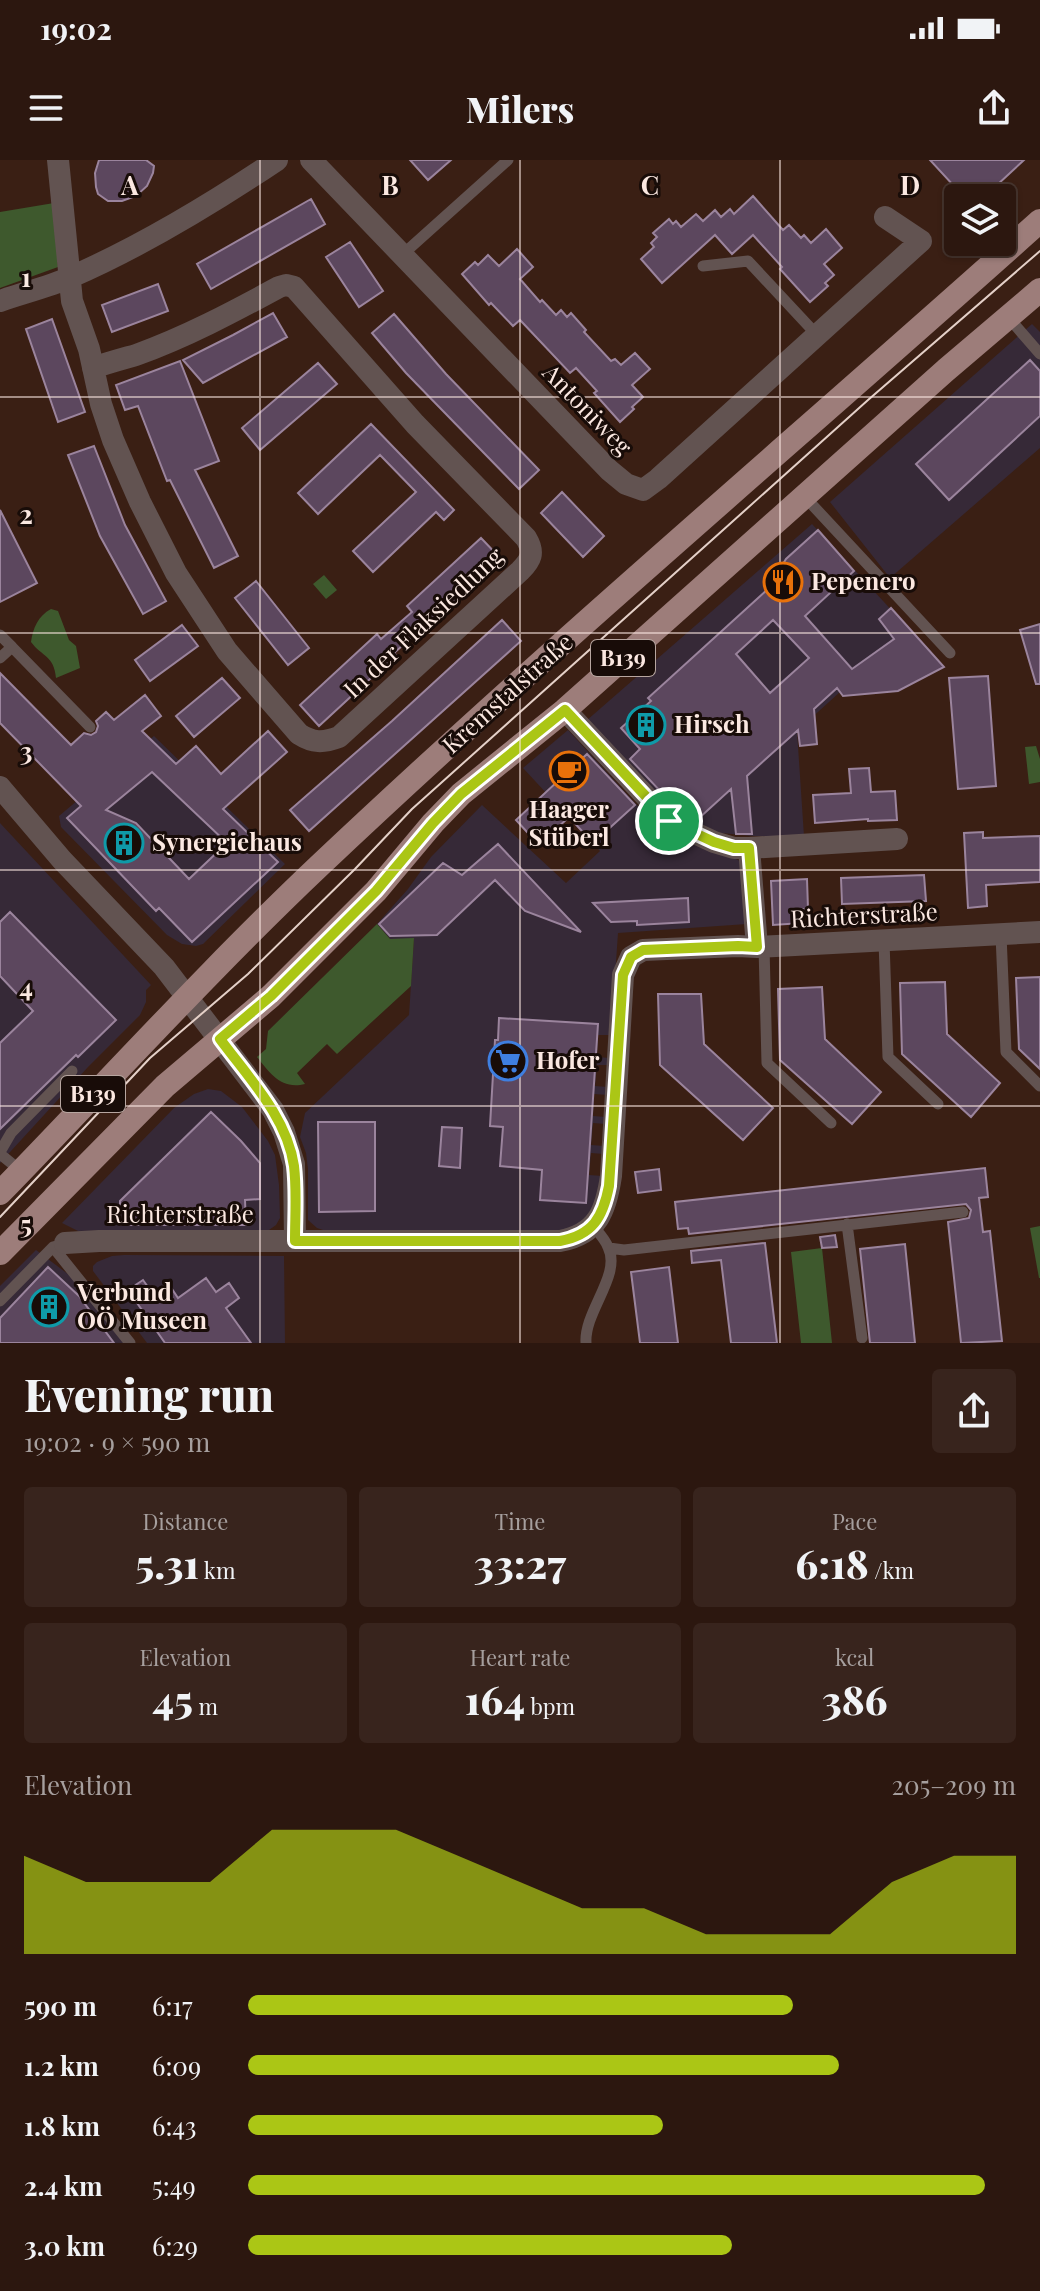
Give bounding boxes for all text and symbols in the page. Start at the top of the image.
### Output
text: 19:02 [40,8,112,48]
text: Milers [466,84,574,132]
icon: menu [24,86,68,130]
icon: share [972,86,1016,130]
text: A [120,167,139,202]
text: B [381,167,399,202]
text: C [641,167,659,202]
text: D [900,167,920,202]
map controls [944,184,1016,256]
button: layers [944,184,1016,256]
text: 1 [21,259,31,294]
street label: Antoniweg [536,355,640,462]
text: 2 [19,496,33,531]
street label: In der Flaksiedlung [336,539,510,704]
restaurant icon: Pepenero [762,561,804,603]
place label: Pepenero [811,564,916,596]
street label: Kremstalstraße [434,625,579,760]
road number: B139 [591,640,655,676]
building icon: Hirsch [625,704,667,746]
place label: Hirsch [674,707,750,739]
text: 3 [20,733,32,768]
cafe icon: Haager Stüberl [548,750,590,792]
pin [635,787,703,855]
place label: Haager Stüberl [528,792,610,852]
icon: arrive [647,799,691,843]
building icon: Synergiehaus [103,822,145,864]
place label: Synergiehaus [152,825,302,857]
street label: Richterstraße [789,894,938,934]
text: 4 [19,969,33,1004]
supermarket icon: Hofer [487,1040,529,1082]
place label: Hofer [536,1043,600,1075]
road number: B139 [61,1076,125,1112]
street label: Richterstraße [106,1197,254,1229]
text: 5 [20,1206,32,1241]
place label: Verbund OÖ Museen [76,1275,207,1335]
building icon: Verbund OÖ Museen [28,1286,70,1328]
text: Evening run [24,1364,274,1423]
button: share [932,1369,1016,1453]
text: 19:02 · 9 × 590 m [24,1424,210,1459]
text: Distance [142,1506,228,1536]
text: Time [495,1506,545,1536]
text: Pace [832,1506,877,1536]
text: 5.31 [135,1536,199,1589]
text: 33:27 [474,1536,566,1589]
text: 6:18 [795,1536,869,1589]
text: km [199,1555,235,1585]
text: /km [869,1555,914,1585]
text: Elevation [140,1642,231,1672]
text: Heart rate [470,1642,570,1672]
text: kcal [835,1642,874,1672]
text: 45 [153,1672,193,1725]
text: 164 [465,1672,525,1725]
text: 386 [822,1672,888,1725]
text: m [193,1691,218,1721]
text: bpm [525,1691,575,1721]
text: Elevation [24,1767,132,1802]
text: 205–209 m [891,1767,1016,1802]
text: 590 m [24,1988,97,2023]
text: 6:17 [152,1988,193,2023]
text: 1.2 km [24,2048,99,2083]
text: 6:09 [152,2048,201,2083]
text: 1.8 km [24,2108,100,2143]
text: 6:43 [152,2108,196,2143]
text: 2.4 km [24,2168,103,2203]
text: 5:49 [152,2168,196,2203]
text: 3.0 km [24,2228,105,2263]
text: 6:29 [152,2228,198,2263]

